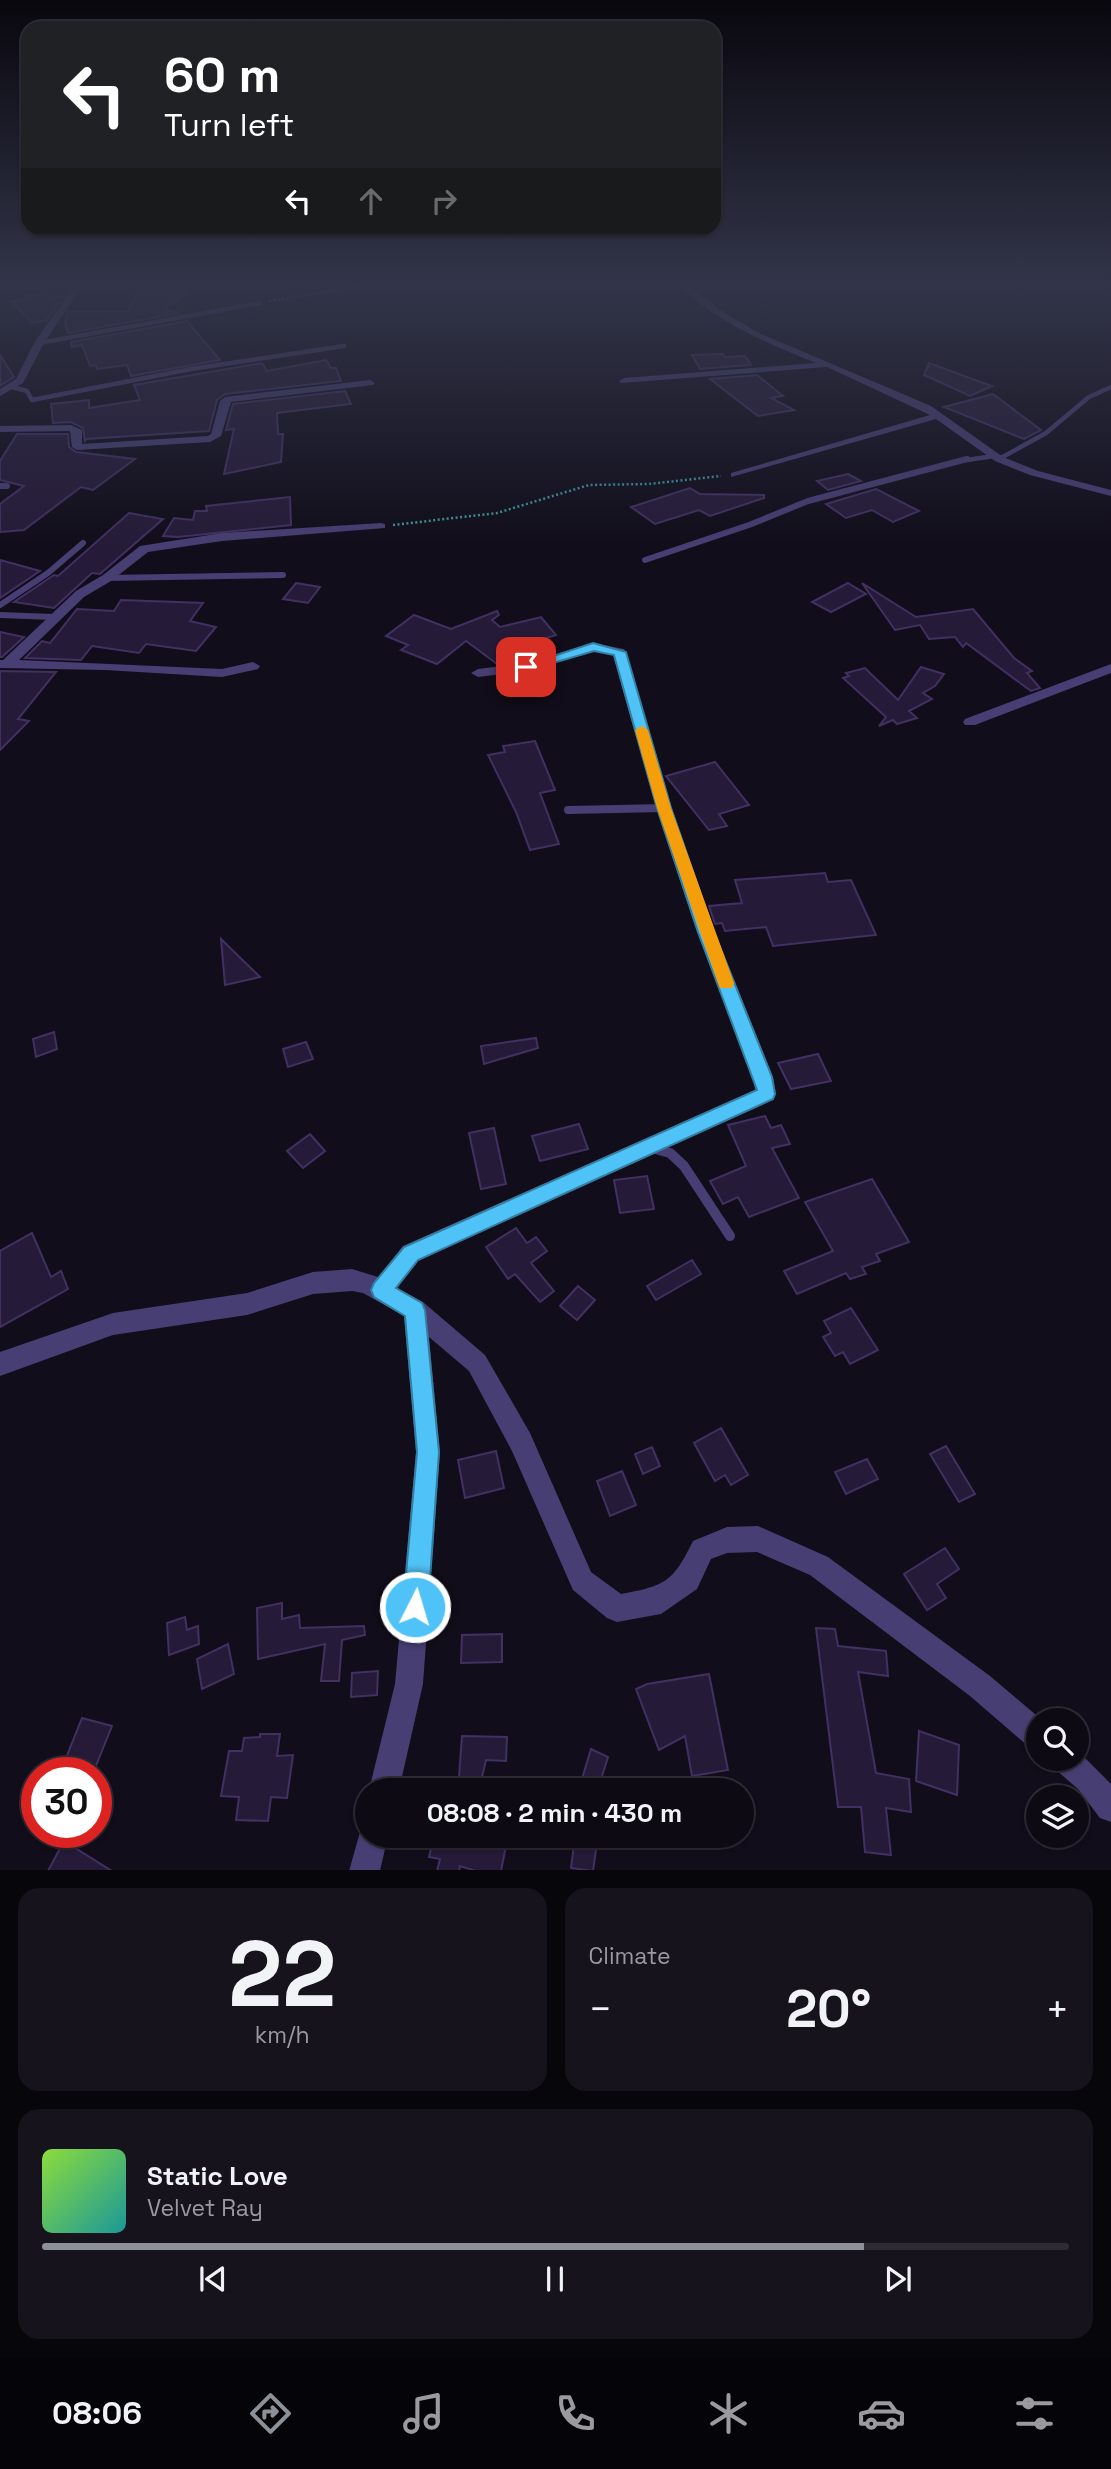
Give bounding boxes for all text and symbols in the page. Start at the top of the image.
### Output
text: 60 m [164,44,280,106]
icon: left [49,49,140,140]
text: Turn left [164,105,294,145]
icon: left [279,182,317,220]
icon: ahead [352,182,390,220]
icon: right [425,182,463,220]
pin [496,637,556,697]
icon: arrive [507,648,545,686]
position arrow [378,1570,452,1644]
map controls [1026,1708,1089,1848]
button: search [1026,1708,1089,1771]
speed limit sign: 30 [21,1757,112,1848]
button: layers [1026,1785,1089,1848]
text: 08:08 · 2 min · 430 m [427,1796,682,1830]
text: 22 [228,1916,336,2033]
text: Climate [589,1941,671,1971]
text: 20° [786,1976,871,2042]
text: − [589,1985,612,2033]
text: + [1045,1985,1069,2033]
text: km/h [255,2020,310,2050]
text: Static Love [147,2159,288,2193]
text: Velvet Ray [147,2193,263,2223]
icon: previous [194,2260,232,2298]
icon: pause [536,2260,574,2298]
icon: next [879,2260,917,2298]
icon: directions [246,2389,295,2438]
icon: music [399,2389,448,2438]
icon: phone [551,2389,600,2438]
icon: climate [704,2389,753,2438]
icon: car [857,2389,906,2438]
icon: filters [1010,2389,1059,2438]
text: 08:06 [52,2393,142,2433]

